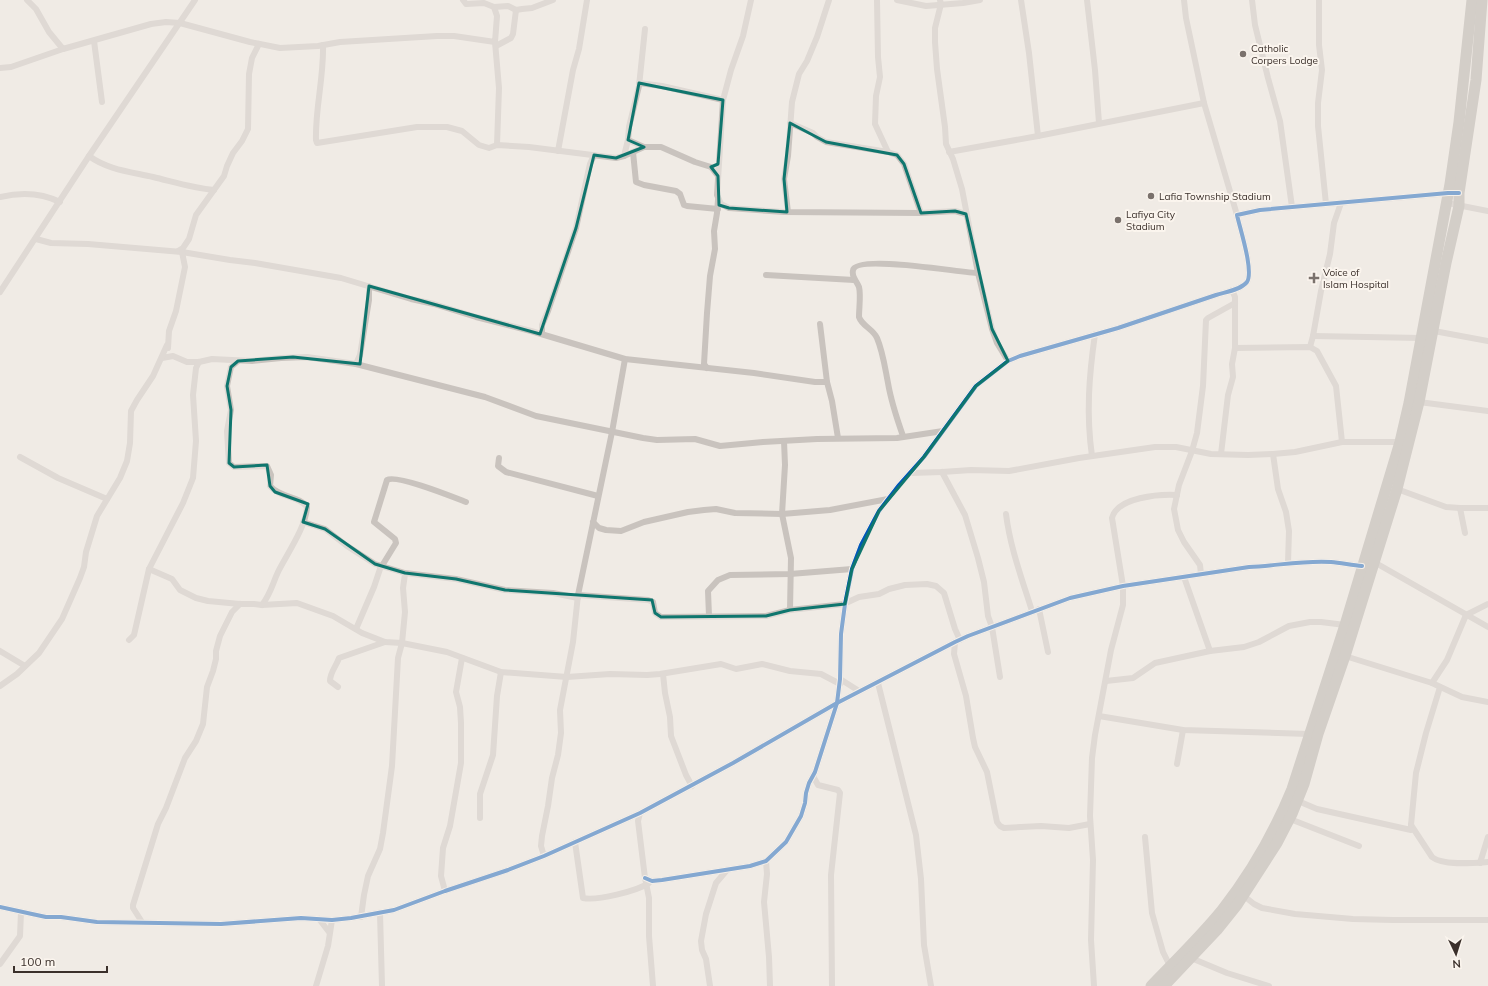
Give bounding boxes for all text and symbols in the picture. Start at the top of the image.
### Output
place label: Catholic Corpers Lodge [1251,42,1318,67]
marker: Catholic Corpers Lodge [1238,49,1248,59]
place label: Lafia Township Stadium [1159,190,1271,203]
marker: Lafia Township Stadium [1146,191,1156,201]
place label: Lafiya City Stadium [1126,208,1176,233]
marker: Lafiya City Stadium [1113,215,1123,225]
place label: Voice of Islam Hospital [1323,266,1389,291]
marker: Voice of Islam Hospital [1308,272,1320,284]
north arrow [1436,934,1476,974]
scale bar [14,948,107,974]
text: 100 m [20,954,55,969]
text: N [1452,957,1461,971]

